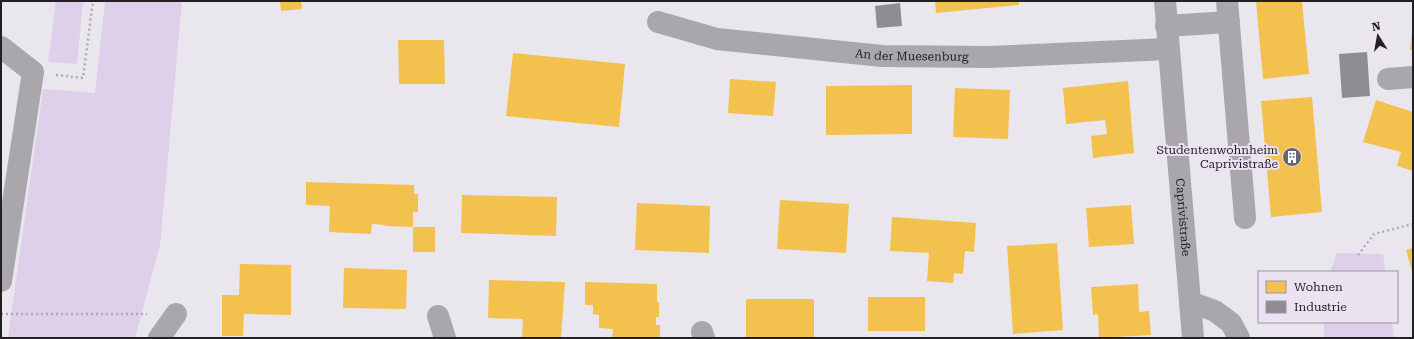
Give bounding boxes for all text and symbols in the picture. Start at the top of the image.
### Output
north arrow [1358,16,1398,56]
text: N [1371,19,1382,34]
street label: An der Muesenburg [854,46,969,64]
place label: Studentenwohnheim Caprivistraße [1157,143,1278,171]
building icon: Studentenwohnheim Caprivistraße [1281,146,1303,168]
street label: Caprivistraße [1173,178,1193,257]
legend [1258,271,1398,323]
text: Wohnen [1294,280,1343,294]
text: Industrie [1294,300,1347,314]

